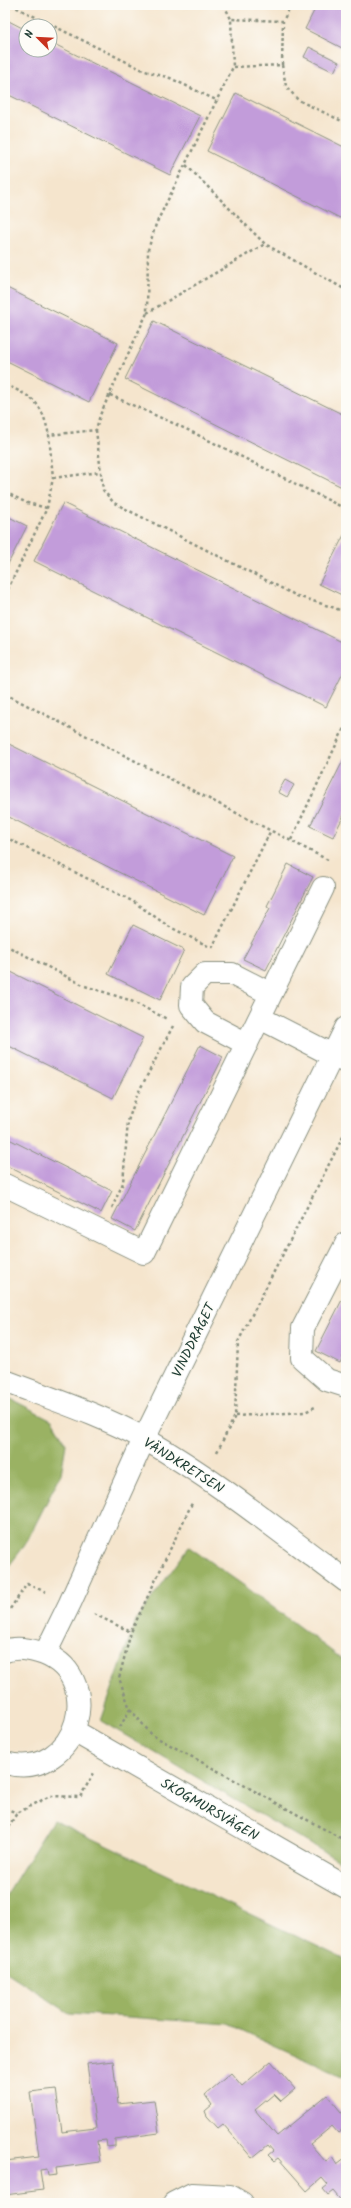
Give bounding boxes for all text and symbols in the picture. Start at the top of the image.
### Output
north arrow [18,18,58,58]
text: N [20,27,39,41]
street label: VINDDRAGET [166,1298,222,1381]
street label: VÄNDKRETSEN [139,1432,229,1500]
street label: SKOGMURSVÄGEN [156,1773,263,1847]

